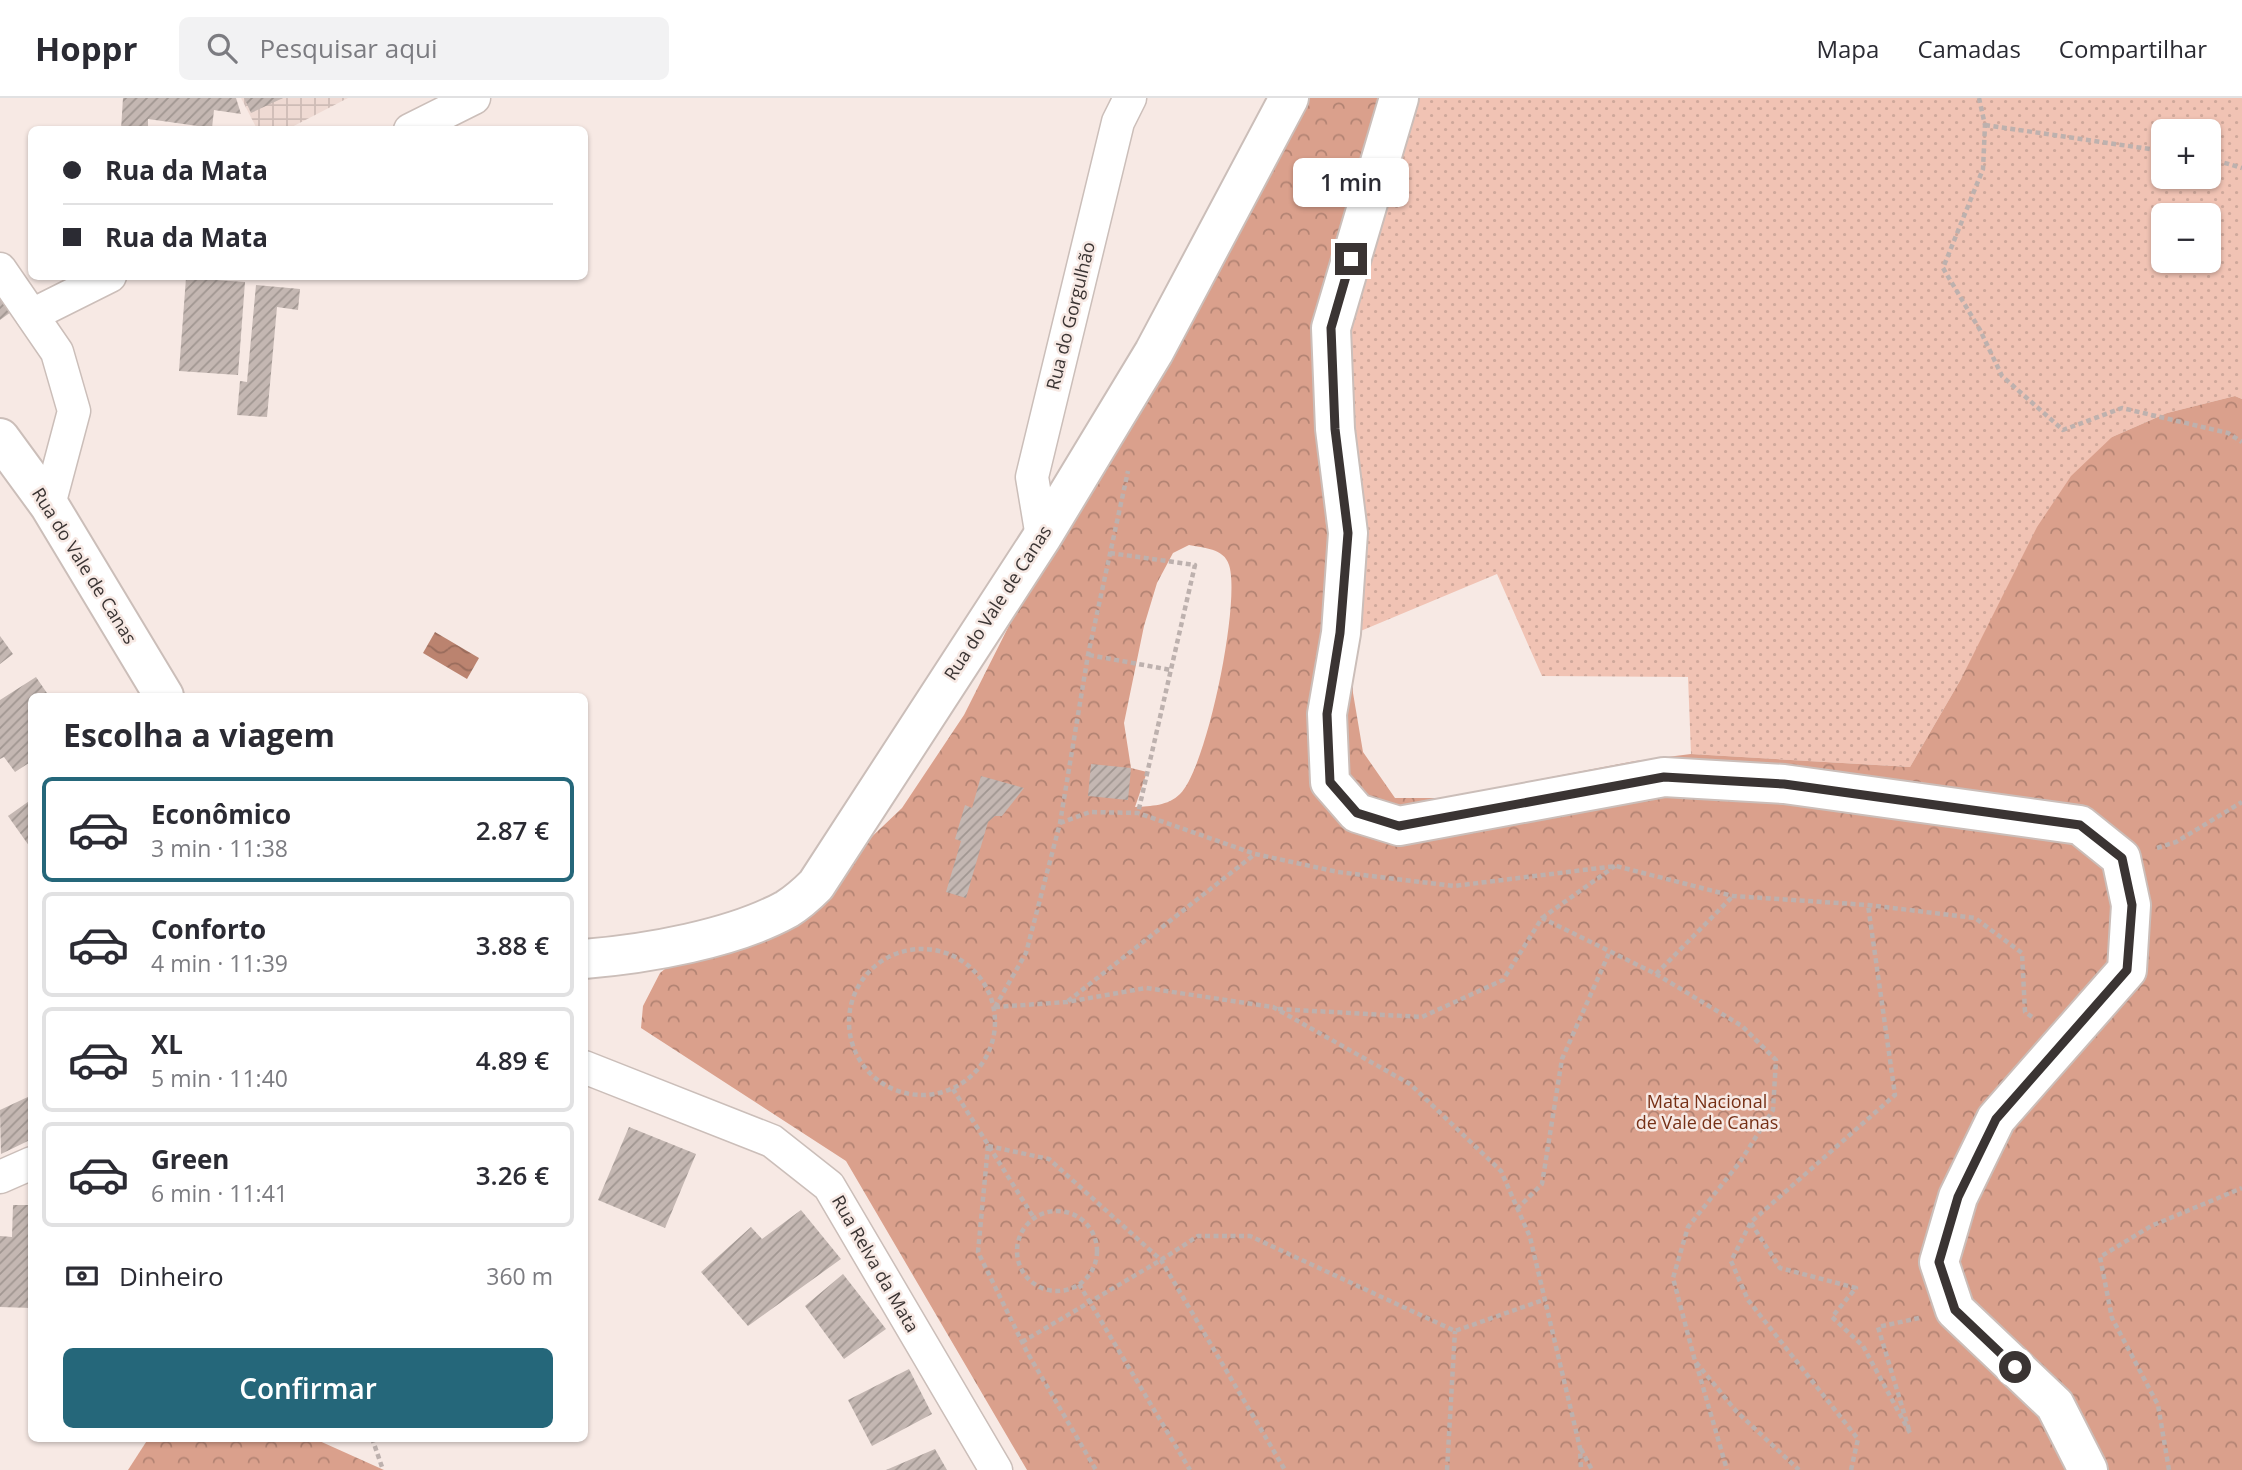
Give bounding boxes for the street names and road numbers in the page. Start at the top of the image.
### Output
street label: Rua do Gorgulhão [1040,239,1100,392]
street label: Rua do Vale de Canas [27,483,143,648]
street label: Rua do Vale de Canas [938,520,1056,685]
street label: Rua Relva da Mata [827,1191,925,1336]

